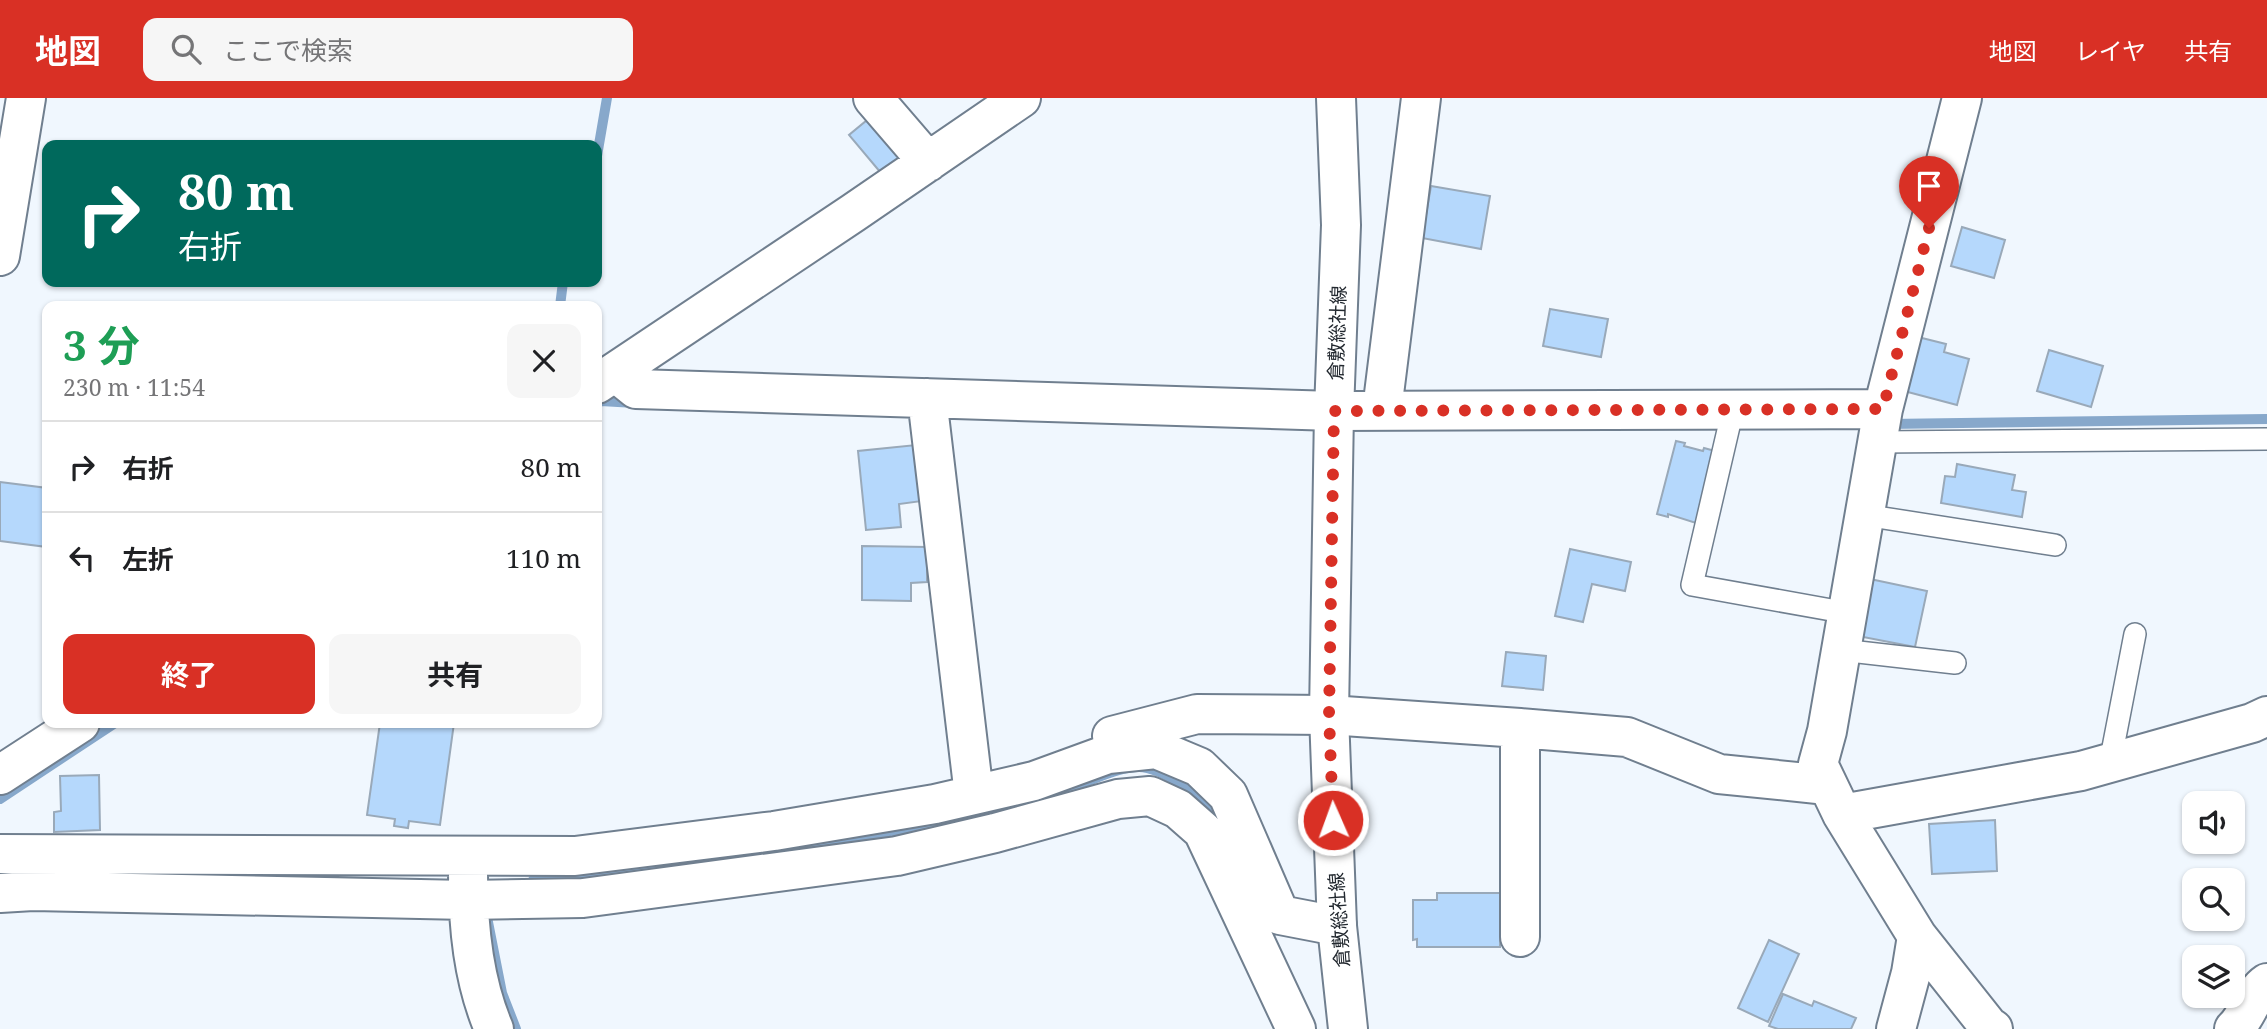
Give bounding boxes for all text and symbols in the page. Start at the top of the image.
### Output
search box [143,18,633,81]
text: 地図 [35,28,101,73]
icon: search [167,30,205,68]
text: ここで検索 [223,32,353,68]
text: 地図 [1989,34,2037,67]
text: レイヤ [2075,34,2146,67]
text: 共有 [2184,34,2232,67]
pin [1899,156,1959,228]
text: 80 m [178,158,294,224]
icon: arrive [1910,167,1948,205]
icon: right [63,168,154,259]
text: 右折 [178,224,242,267]
street label: 倉敷総社線 [1322,285,1352,381]
text: 3 分 [63,316,140,373]
button: close [507,324,581,398]
text: 230 m · 11:54 [63,371,205,403]
icon: right [63,448,101,486]
text: 80 m [521,449,581,485]
text: 右折 [122,450,174,486]
icon: left [63,539,101,577]
text: 110 m [506,540,581,576]
text: 左折 [122,541,174,577]
button: 終了 [63,634,315,714]
button: 共有 [329,634,581,714]
position arrow [1296,783,1370,857]
map controls [2182,791,2245,1008]
button: sound [2182,791,2245,854]
button: search [2182,868,2245,931]
street label: 倉敷総社線 [1323,872,1355,968]
button: layers [2182,945,2245,1008]

